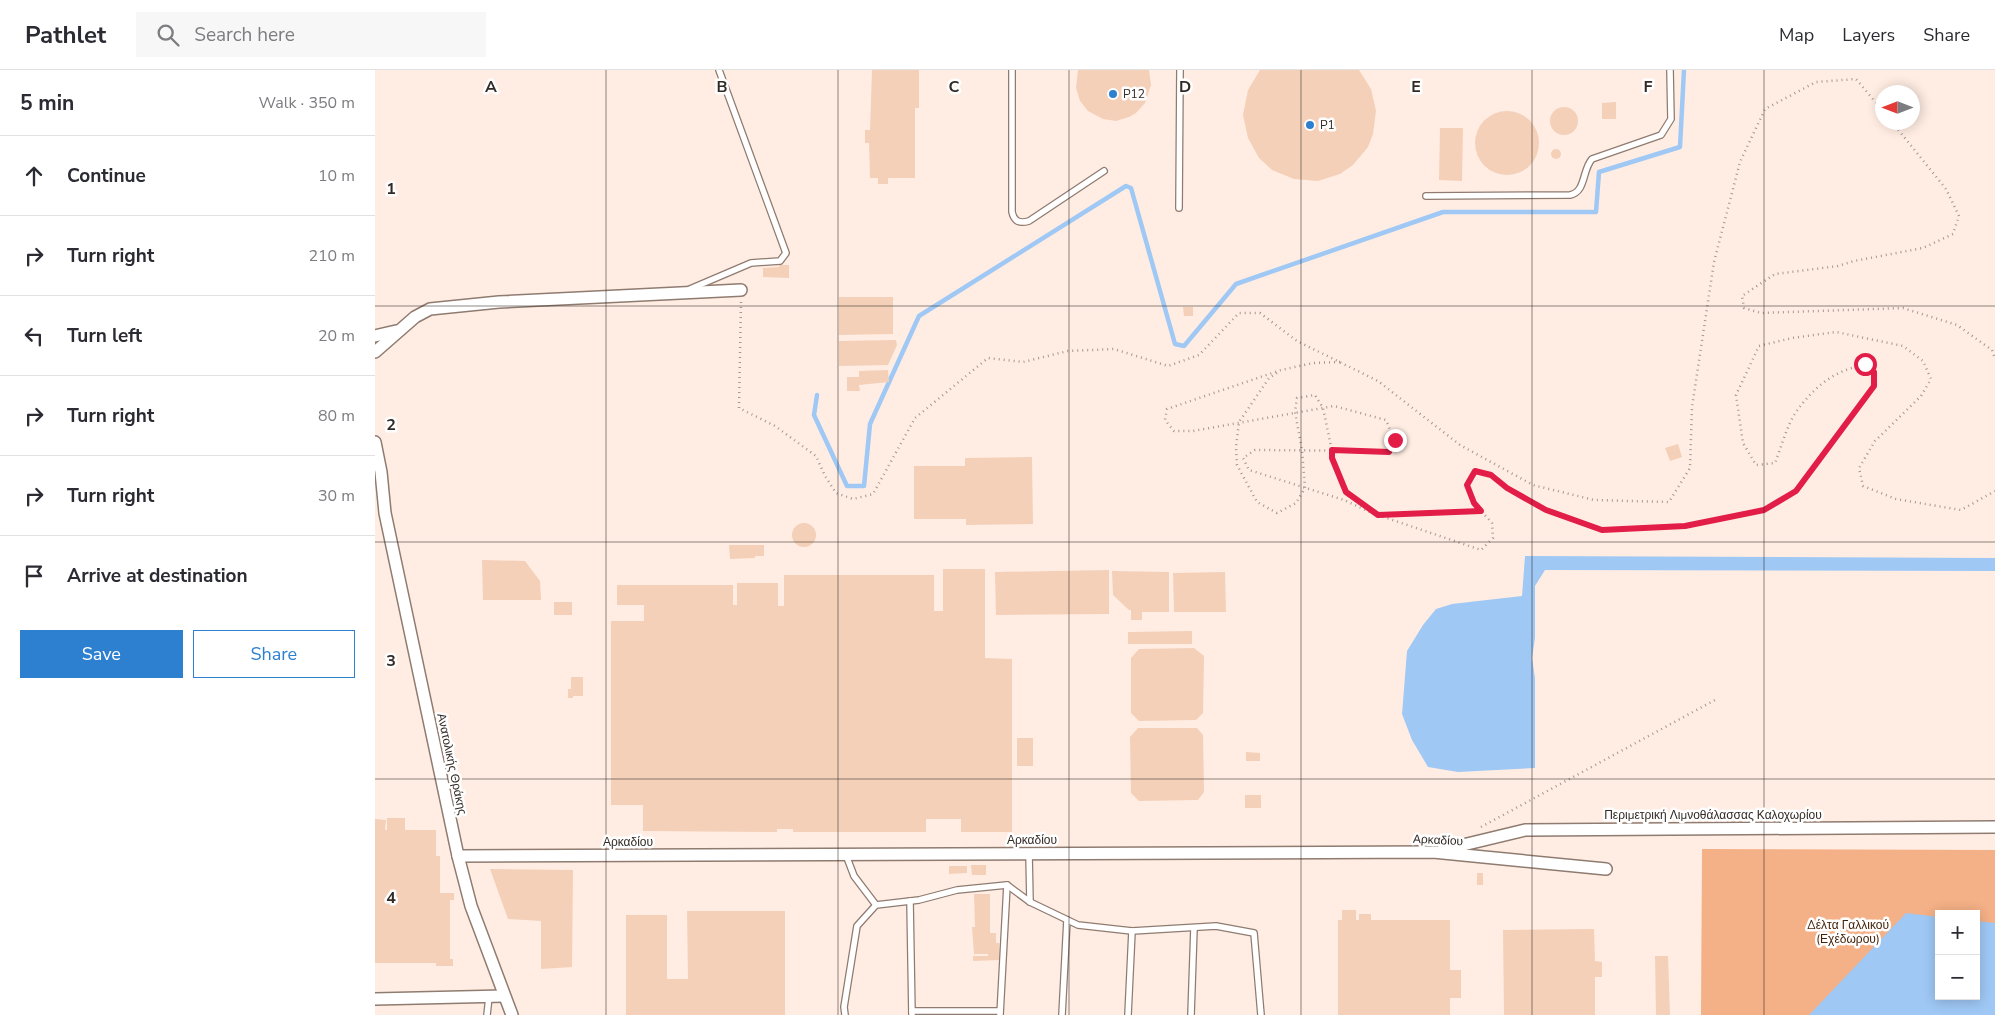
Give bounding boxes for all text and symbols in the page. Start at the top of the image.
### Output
search box [136,12,486,57]
text: Pathlet [25,19,106,51]
icon: search [154,21,182,49]
text: Search here [194,22,295,48]
text: Map [1779,23,1814,47]
text: Layers [1842,23,1895,47]
text: Share [1923,23,1970,47]
text: A [485,76,497,98]
text: B [716,76,728,98]
text: C [949,76,960,98]
text: D [1179,76,1191,98]
text: E [1411,76,1421,98]
text: F [1644,76,1653,98]
north arrow [1875,85,1920,130]
place label: P12 [1123,86,1145,102]
marker: P12 [1107,88,1119,100]
text: 5 min [20,89,74,117]
text: Walk · 350 m [259,92,355,114]
place label: P1 [1320,117,1335,133]
marker: P1 [1304,119,1316,131]
icon: ahead [20,162,48,190]
text: Continue [67,163,146,189]
text: 10 m [318,165,355,187]
text: 1 [386,178,396,200]
icon: right [20,242,48,270]
text: Turn right [67,243,154,269]
text: 210 m [308,245,355,267]
icon: left [20,322,48,350]
text: Turn left [67,323,142,349]
text: 20 m [318,325,355,347]
route start [1854,353,1877,376]
icon: right [20,402,48,430]
text: Turn right [67,403,154,429]
text: 80 m [318,405,355,427]
text: 2 [386,414,396,436]
route end [1384,429,1407,452]
icon: right [20,482,48,510]
text: Turn right [67,483,154,509]
text: 30 m [318,485,355,507]
icon: arrive [20,562,48,590]
text: Arrive at destination [67,563,248,589]
button: Save [20,630,183,678]
button: Share [193,630,355,678]
text: 3 [386,650,396,672]
street label: Ανατολικής Θράκης [433,712,471,816]
street label: Περιμετρική Λιμνοθάλασσας Καλοχωρίου [1604,807,1822,823]
street label: Αρκαδίου [1413,831,1463,849]
street label: Αρκαδίου [1007,832,1057,848]
street label: Αρκαδίου [603,834,653,850]
text: 4 [386,887,396,909]
map controls [1935,910,1980,1000]
button: + [1935,910,1980,955]
park label: Δέλτα Γαλλικού (Εχέδωρου) [1807,917,1889,947]
button: − [1935,955,1980,1000]

